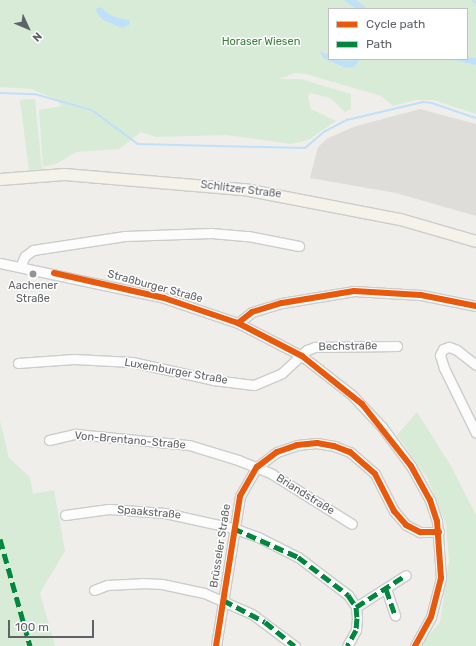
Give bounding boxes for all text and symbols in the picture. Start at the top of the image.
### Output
north arrow [8,8,48,48]
legend [328,8,468,60]
text: Cycle path [366,17,425,31]
text: N [30,29,44,44]
park label: Horaser Wiesen [221,35,301,49]
text: Path [366,37,392,51]
street label: Schlitzer Straße [200,178,282,202]
street label: Straßburger Straße [106,268,204,306]
marker: Aachener Straße [28,269,38,279]
place label: Aachener Straße [8,280,58,306]
street label: Bechstraße [318,340,378,354]
street label: Luxemburger Straße [123,356,229,388]
street label: Von-Brentano-Straße [74,430,186,452]
street label: Briandstraße [273,472,337,518]
street label: Brüsseler Straße [208,503,234,589]
street label: Spaakstraße [117,504,181,522]
scale bar [10,612,96,638]
text: 100 m [15,620,49,634]

